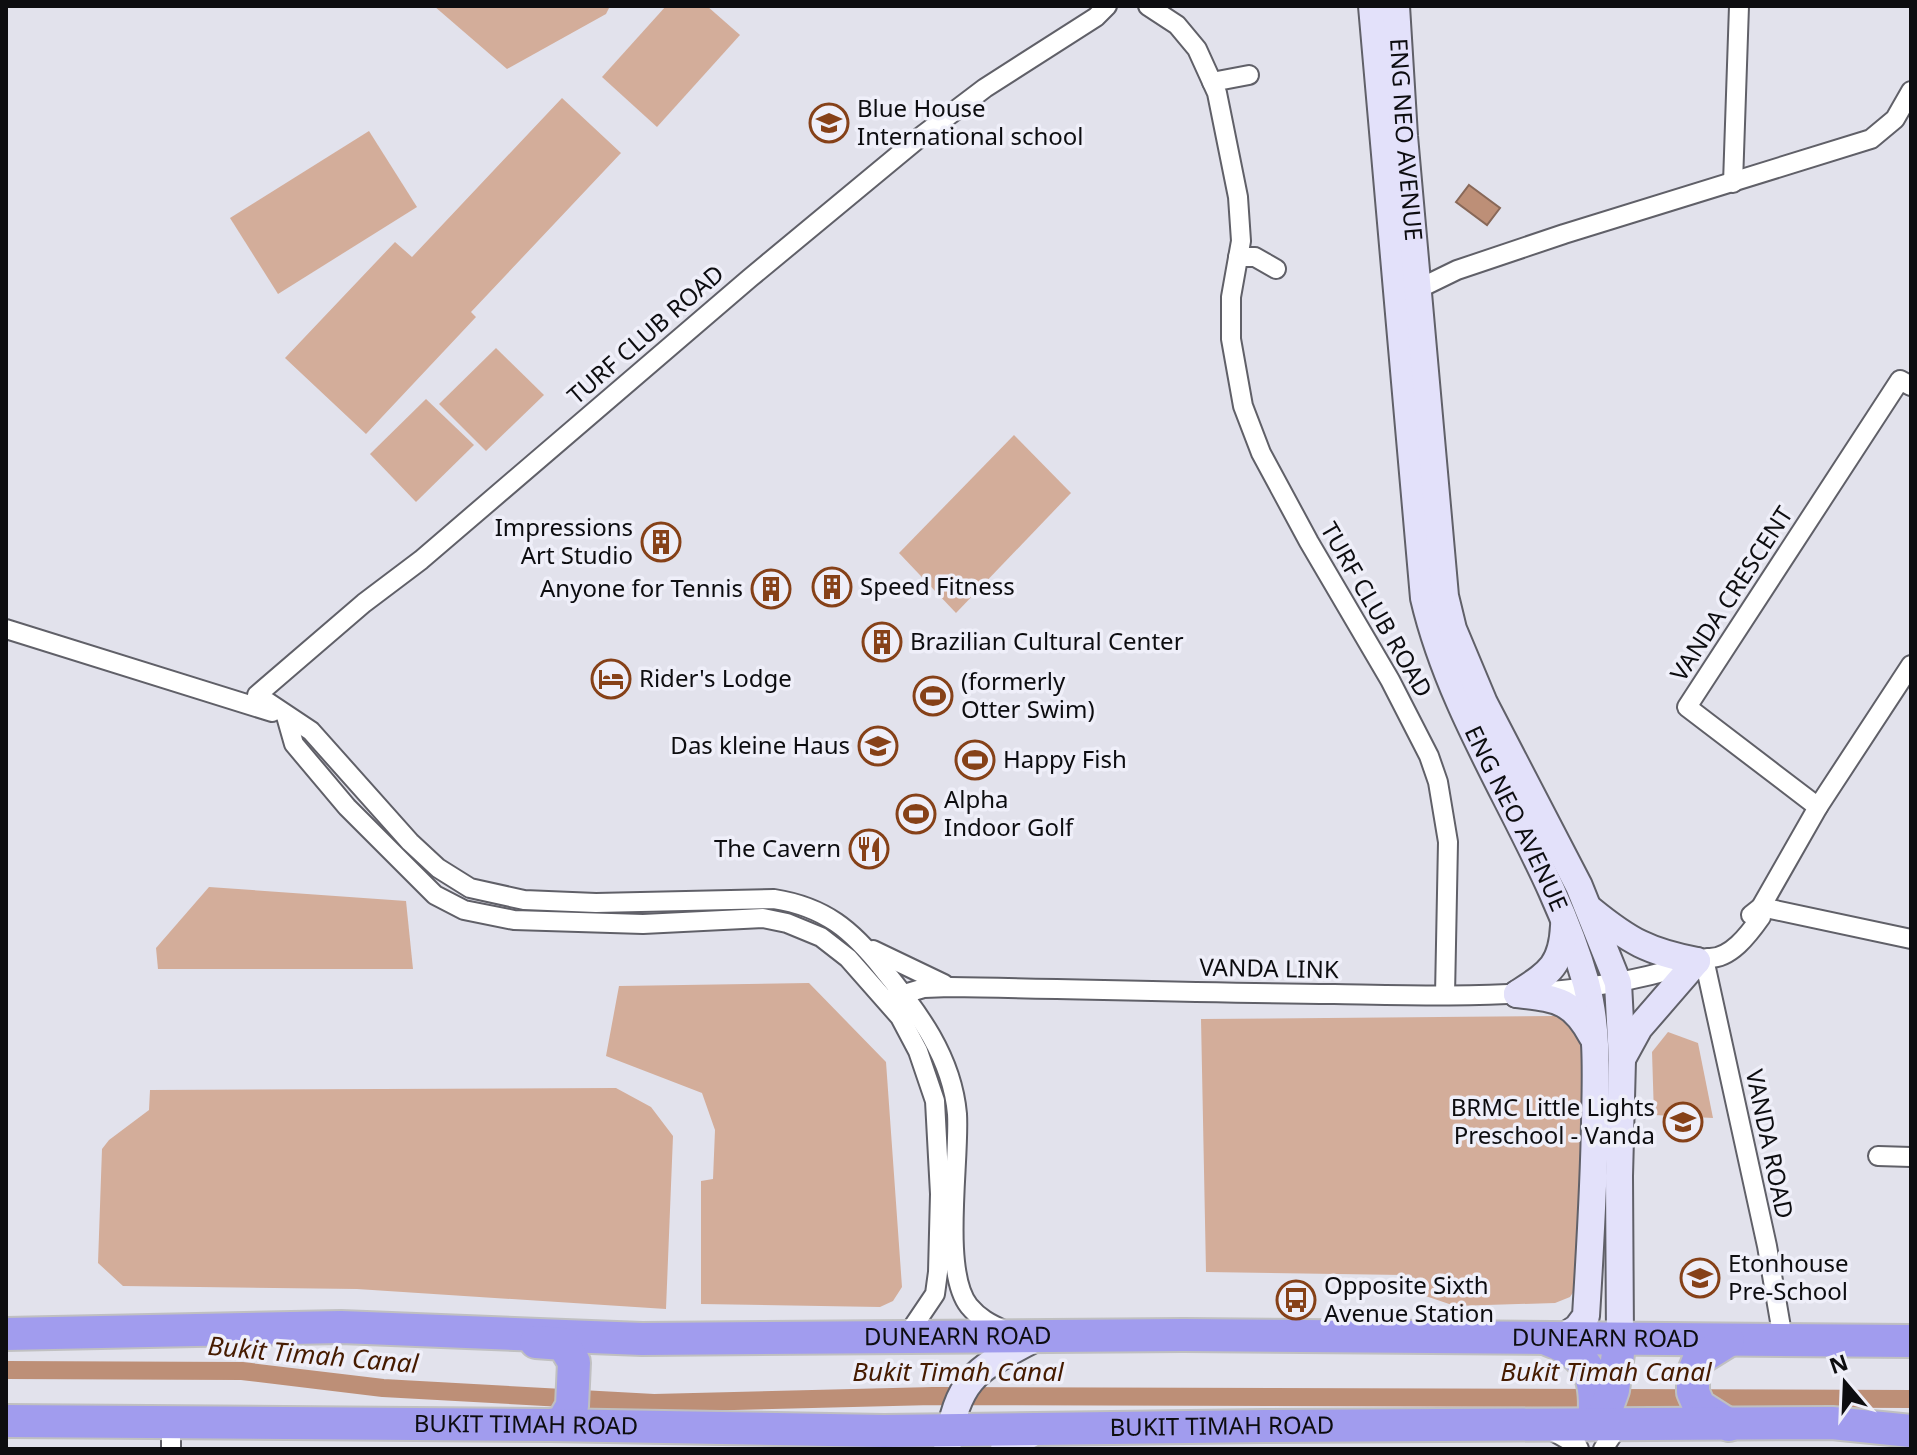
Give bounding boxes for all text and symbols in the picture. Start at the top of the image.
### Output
street label: ENG NEO AVENUE [1383,37,1431,242]
place label: Blue House International school [857,91,1084,152]
school or university icon: Blue House International school [808,102,850,144]
street label: TURF CLUB ROAD [560,257,730,411]
street label: VANDA CRESCENT [1662,499,1800,687]
place label: Impressions Art Studio [495,510,633,571]
street label: TURF CLUB ROAD [1314,516,1441,703]
building icon: Impressions Art Studio [640,521,682,563]
building icon: Speed Fitness [811,566,853,608]
building icon: Anyone for Tennis [750,568,792,610]
place label: Speed Fitness [860,569,1015,602]
place label: Anyone for Tennis [540,571,743,604]
building icon: Brazilian Cultural Center [861,621,903,663]
place label: Brazilian Cultural Center [910,624,1184,657]
hotel icon: Rider's Lodge [590,658,632,700]
place label: Rider's Lodge [639,661,792,694]
place label: (formerly Otter Swim) [961,664,1095,725]
sports icon: (formerly Otter Swim) [912,675,954,717]
street label: ENG NEO AVENUE [1458,720,1577,916]
school or university icon: Das kleine Haus [857,725,899,767]
place label: Das kleine Haus [670,728,850,761]
sports icon: Happy Fish [954,739,996,781]
place label: Happy Fish [1003,742,1127,775]
place label: Alpha Indoor Golf [944,782,1075,843]
sports icon: Alpha Indoor Golf [895,793,937,835]
restaurant icon: The Cavern [848,828,890,870]
place label: The Cavern [714,831,841,864]
street label: VANDA LINK [1199,950,1339,985]
street label: VANDA ROAD [1739,1066,1802,1221]
place label: BRMC Little Lights Preschool - Vanda [1451,1090,1655,1151]
school or university icon: BRMC Little Lights Preschool - Vanda [1662,1101,1704,1143]
place label: Etonhouse Pre-School [1728,1246,1849,1307]
school or university icon: Etonhouse Pre-School [1679,1257,1721,1299]
place label: Opposite Sixth Avenue Station [1324,1268,1494,1329]
bus stop icon: Opposite Sixth Avenue Station [1275,1279,1317,1321]
street label: DUNEARN ROAD [864,1318,1052,1352]
street label: DUNEARN ROAD [1512,1320,1700,1354]
water label: Bukit Timah Canal [206,1327,421,1381]
north arrow [1805,1343,1885,1423]
text: N [1825,1346,1852,1380]
water label: Bukit Timah Canal [852,1353,1065,1389]
water label: Bukit Timah Canal [1500,1353,1713,1389]
street label: BUKIT TIMAH ROAD [414,1406,639,1442]
street label: BUKIT TIMAH ROAD [1109,1408,1334,1443]

